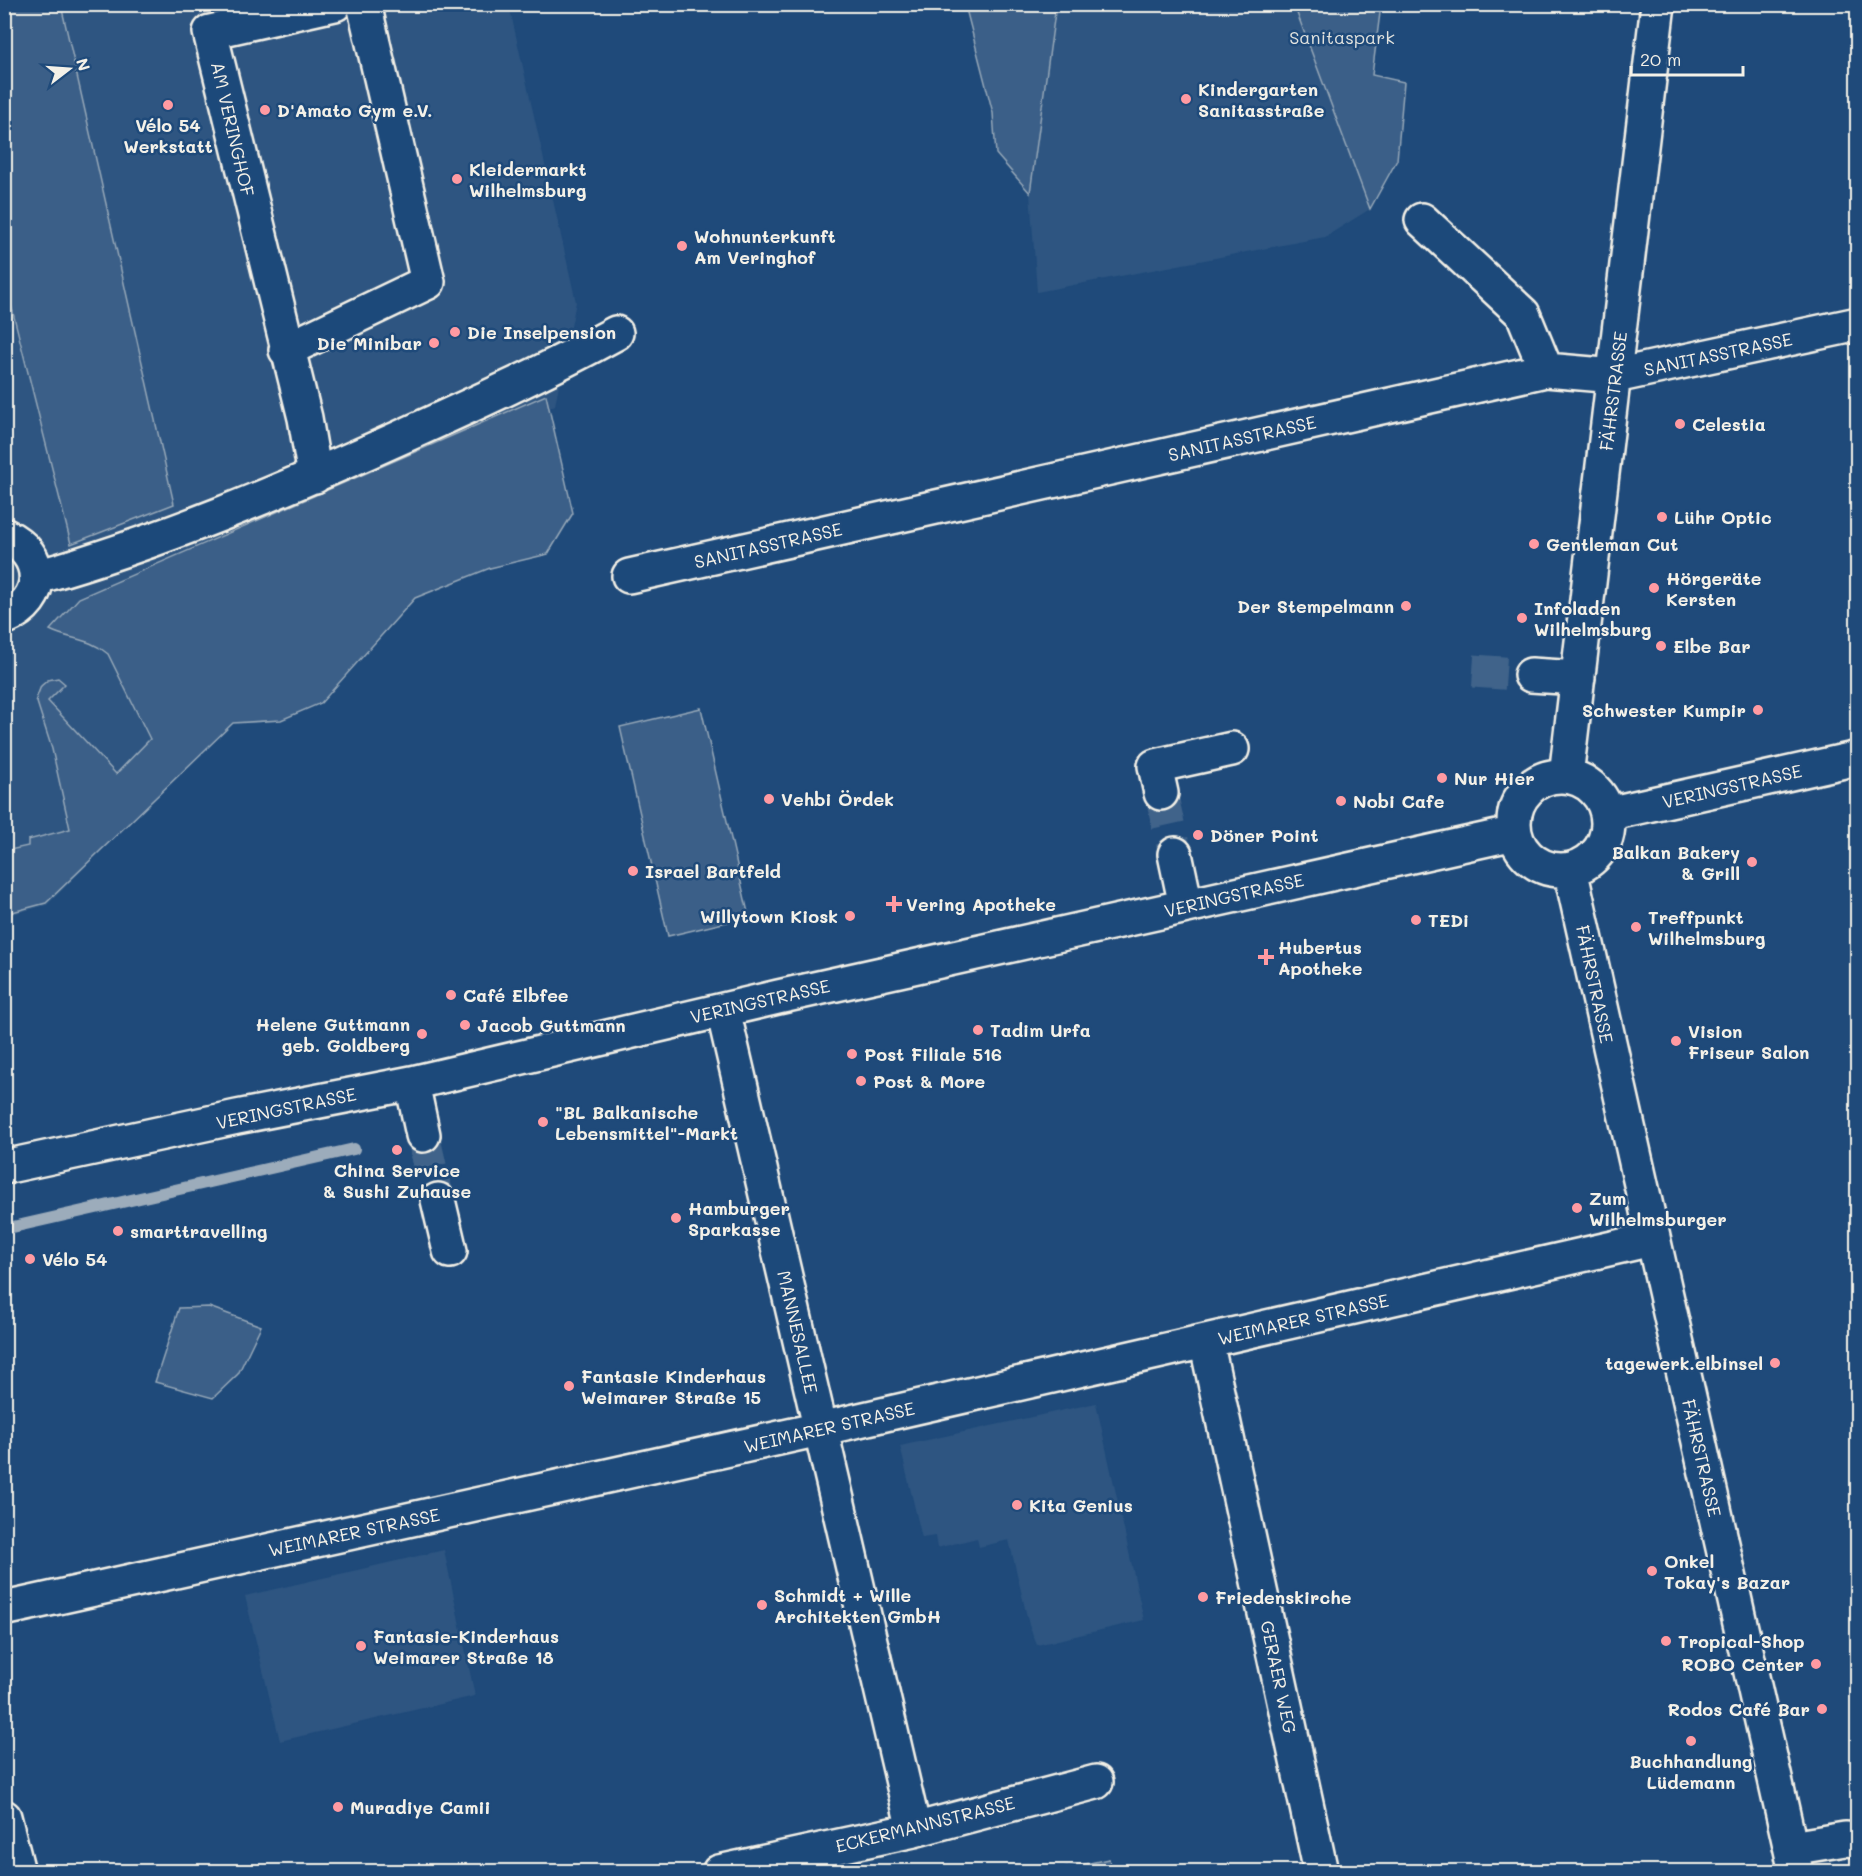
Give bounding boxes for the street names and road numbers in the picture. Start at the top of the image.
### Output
street label: AM VERINGHOF [206,59,260,199]
street label: SANITASSTRASSE [1642,327,1794,381]
street label: FÄHRSTRASSE [1594,330,1632,452]
street label: SANITASSTRASSE [1166,409,1318,467]
street label: SANITASSTRASSE [692,516,844,574]
street label: VERINGSTRASSE [1660,758,1804,814]
street label: VERINGSTRASSE [1162,867,1306,923]
street label: FÄHRSTRASSE [1571,923,1619,1045]
street label: VERINGSTRASSE [688,973,832,1029]
street label: VERINGSTRASSE [214,1081,358,1135]
street label: MANNESALLEE [772,1268,824,1396]
street label: WEIMARER STRASSE [1215,1288,1391,1350]
street label: WEIMARER STRASSE [741,1396,917,1458]
street label: FÄHRSTRASSE [1677,1397,1727,1519]
street label: WEIMARER STRASSE [266,1502,442,1562]
street label: GERAER WEG [1255,1618,1303,1736]
street label: ECKERMANNSTRASSE [833,1790,1017,1858]

